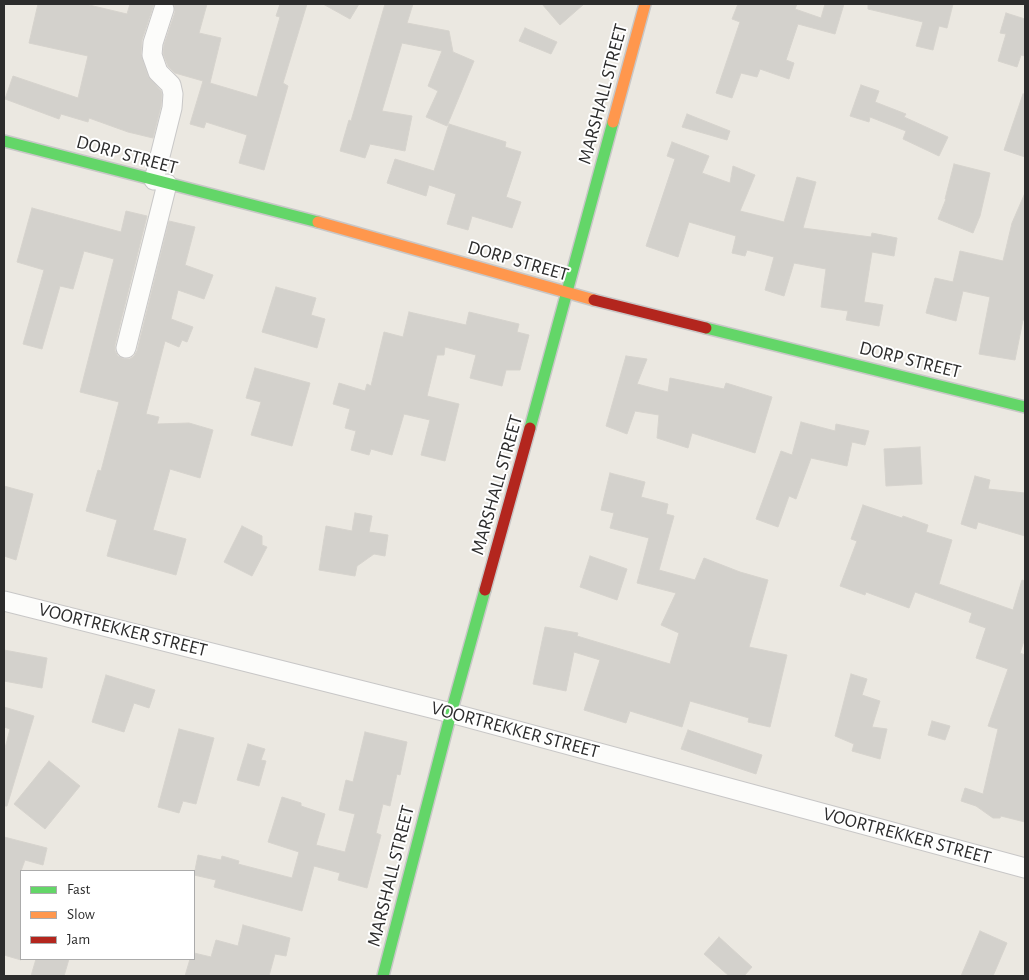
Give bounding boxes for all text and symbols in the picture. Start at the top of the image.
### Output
street label: MARSHALL STREET [573,21,633,167]
street label: DORP STREET [74,131,180,179]
street label: DORP STREET [465,236,571,286]
street label: DORP STREET [857,336,963,384]
street label: MARSHALL STREET [466,412,528,558]
street label: VOORTREKKER STREET [36,598,210,662]
street label: VOORTREKKER STREET [428,697,602,763]
street label: MARSHALL STREET [362,803,420,949]
street label: VOORTREKKER STREET [820,803,994,869]
legend [20,870,195,960]
text: Fast [67,882,90,897]
text: Slow [67,907,95,922]
text: Jam [67,932,90,947]

